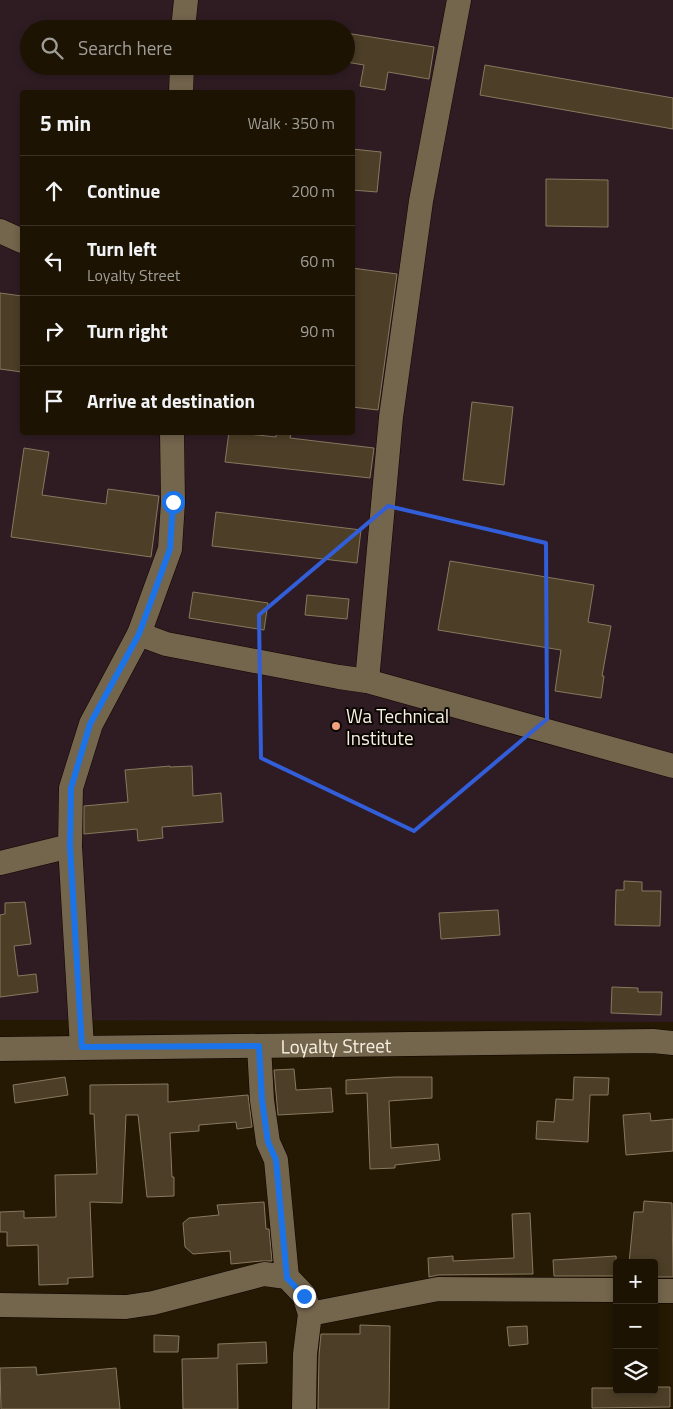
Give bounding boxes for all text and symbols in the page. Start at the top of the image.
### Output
search box [20,20,355,75]
text: Search here [78,33,172,62]
icon: search [38,34,66,62]
text: 5 min [40,107,91,139]
text: Walk · 350 m [247,111,335,135]
text: Continue [87,176,160,205]
icon: ahead [40,177,68,205]
text: 200 m [291,179,335,203]
text: Turn left [87,234,157,263]
icon: left [40,247,68,275]
text: 60 m [300,249,335,273]
text: Loyalty Street [87,263,180,287]
text: Turn right [87,316,168,345]
icon: right [40,317,68,345]
text: 90 m [300,319,335,343]
text: Arrive at destination [87,386,255,415]
icon: arrive [40,387,68,415]
route start [162,491,185,514]
place label: Wa Technical Institute [346,701,449,752]
marker: Wa Technical Institute [330,720,342,732]
street label: Loyalty Street [280,1030,392,1060]
map controls [613,1259,658,1394]
button: + [613,1259,658,1304]
route end [293,1285,316,1308]
button: − [613,1304,658,1349]
button: layers [613,1349,658,1394]

